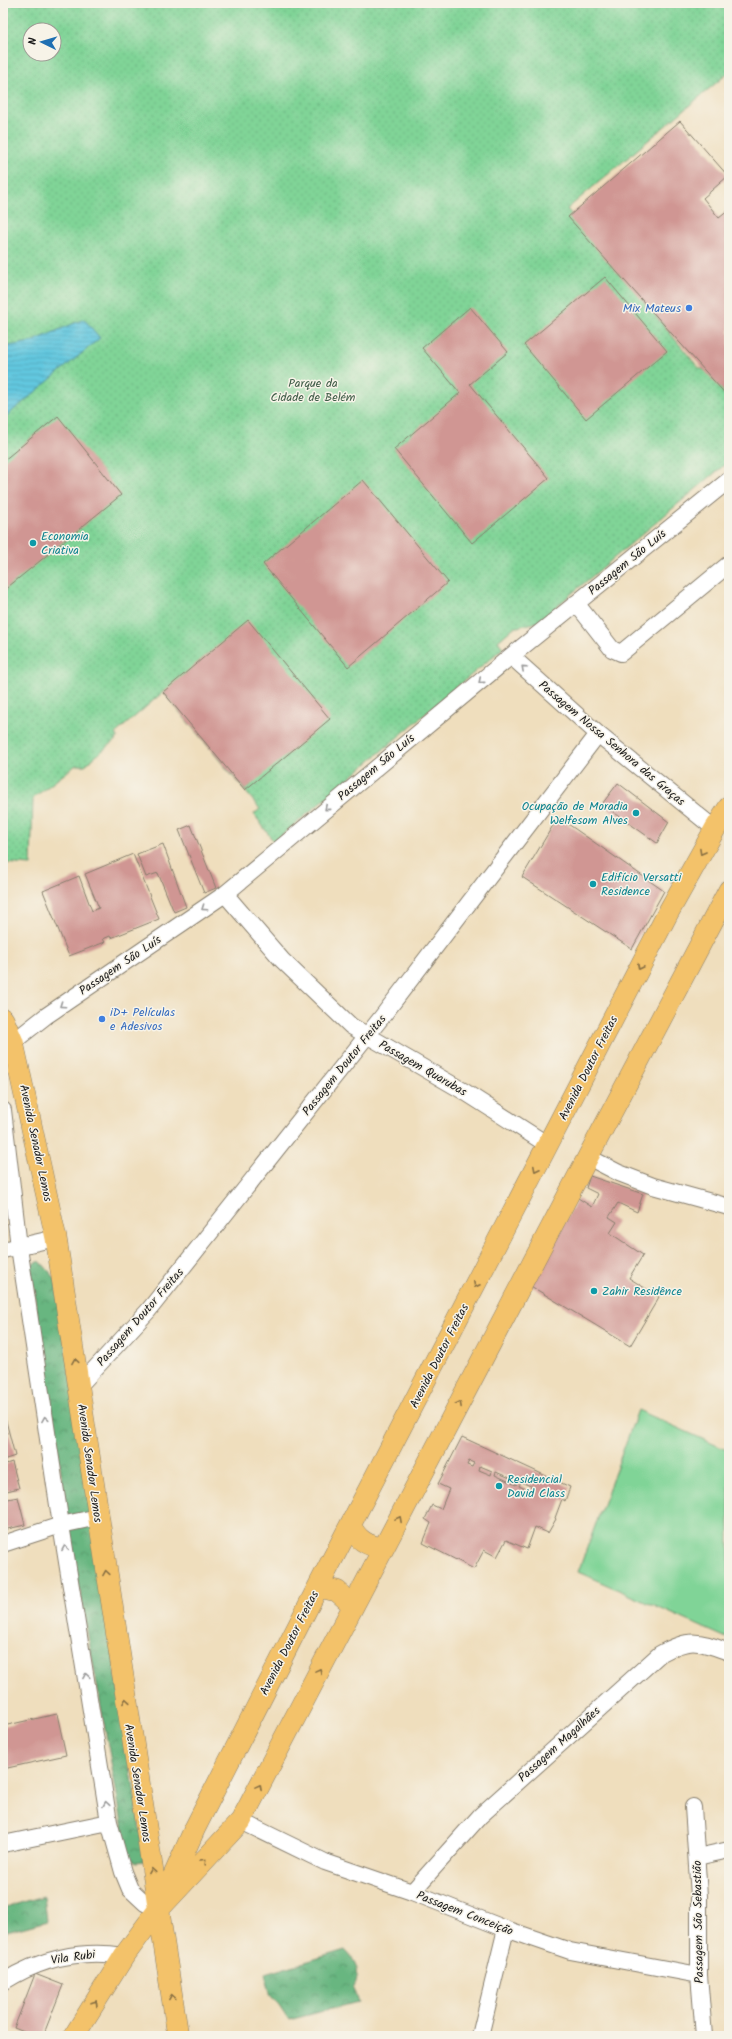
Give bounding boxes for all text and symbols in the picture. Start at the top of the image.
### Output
north arrow [22,22,62,62]
text: N [24,37,42,45]
place label: Mix Mateus [623,299,681,318]
marker: Mix Mateus [684,303,694,313]
park label: Parque da Cidade de Belém [271,374,356,407]
street label: Passagem São Luís [584,525,671,600]
place label: Economia Criativa [41,527,89,560]
marker: Economia Criativa [28,538,38,548]
one-way arrow [522,666,529,673]
one-way arrow [478,676,485,683]
street label: Passagem Nossa Senhora das Graças [534,676,689,811]
street label: Passagem São Luís [333,729,419,806]
place label: Ocupação de Moradia Welfesom Alves [522,797,628,830]
one-way arrow [324,804,331,811]
marker: Ocupação de Moradia Welfesom Alves [631,808,641,818]
one-way arrow [699,848,706,855]
place label: Edifício Versatti Residence [601,868,682,901]
marker: Edifício Versatti Residence [588,879,598,889]
one-way arrow [201,903,208,911]
street label: Passagem São Luís [75,931,165,1000]
one-way arrow [637,963,645,970]
one-way arrow [59,1000,66,1008]
place label: iD+ Películas e Adesivos [110,1003,175,1036]
street label: Passagem Doutor Freitas [298,1011,391,1120]
street label: Avenida Doutor Freitas [554,1013,623,1124]
marker: iD+ Películas e Adesivos [97,1014,107,1024]
street label: Passagem Quarubas [375,1035,471,1101]
street label: Avenida Senador Lemos [14,1083,57,1204]
one-way arrow [533,1165,540,1173]
street label: Passagem Doutor Freitas [92,1264,189,1371]
one-way arrow [473,1280,480,1288]
place label: Zahir Residênce [602,1282,682,1301]
marker: Zahir Residênce [589,1286,599,1296]
street label: Avenida Doutor Freitas [405,1301,474,1412]
one-way arrow [71,1358,80,1364]
one-way arrow [454,1401,461,1408]
street label: Avenida Senador Lemos [72,1403,107,1524]
one-way arrow [41,1416,50,1422]
place label: Residencial David Class [507,1470,565,1503]
marker: Residencial David Class [494,1481,504,1491]
one-way arrow [394,1516,401,1523]
one-way arrow [61,1545,70,1551]
one-way arrow [102,1570,111,1576]
street label: Avenida Doutor Freitas [255,1588,324,1699]
one-way arrow [314,1668,322,1676]
one-way arrow [82,1673,91,1679]
one-way arrow [122,1698,131,1704]
street label: Passagem Magalhães [514,1702,605,1787]
street label: Avenida Senador Lemos [119,1723,156,1844]
one-way arrow [254,1784,261,1791]
one-way arrow [103,1801,111,1807]
one-way arrow [199,1858,206,1866]
street label: Passagem São Sebastião [688,1860,709,1984]
one-way arrow [148,1868,157,1875]
street label: Passagem Conceição [414,1886,516,1941]
street label: Vila Rubi [50,1945,98,1970]
one-way arrow [168,1994,176,2001]
one-way arrow [90,2000,98,2007]

